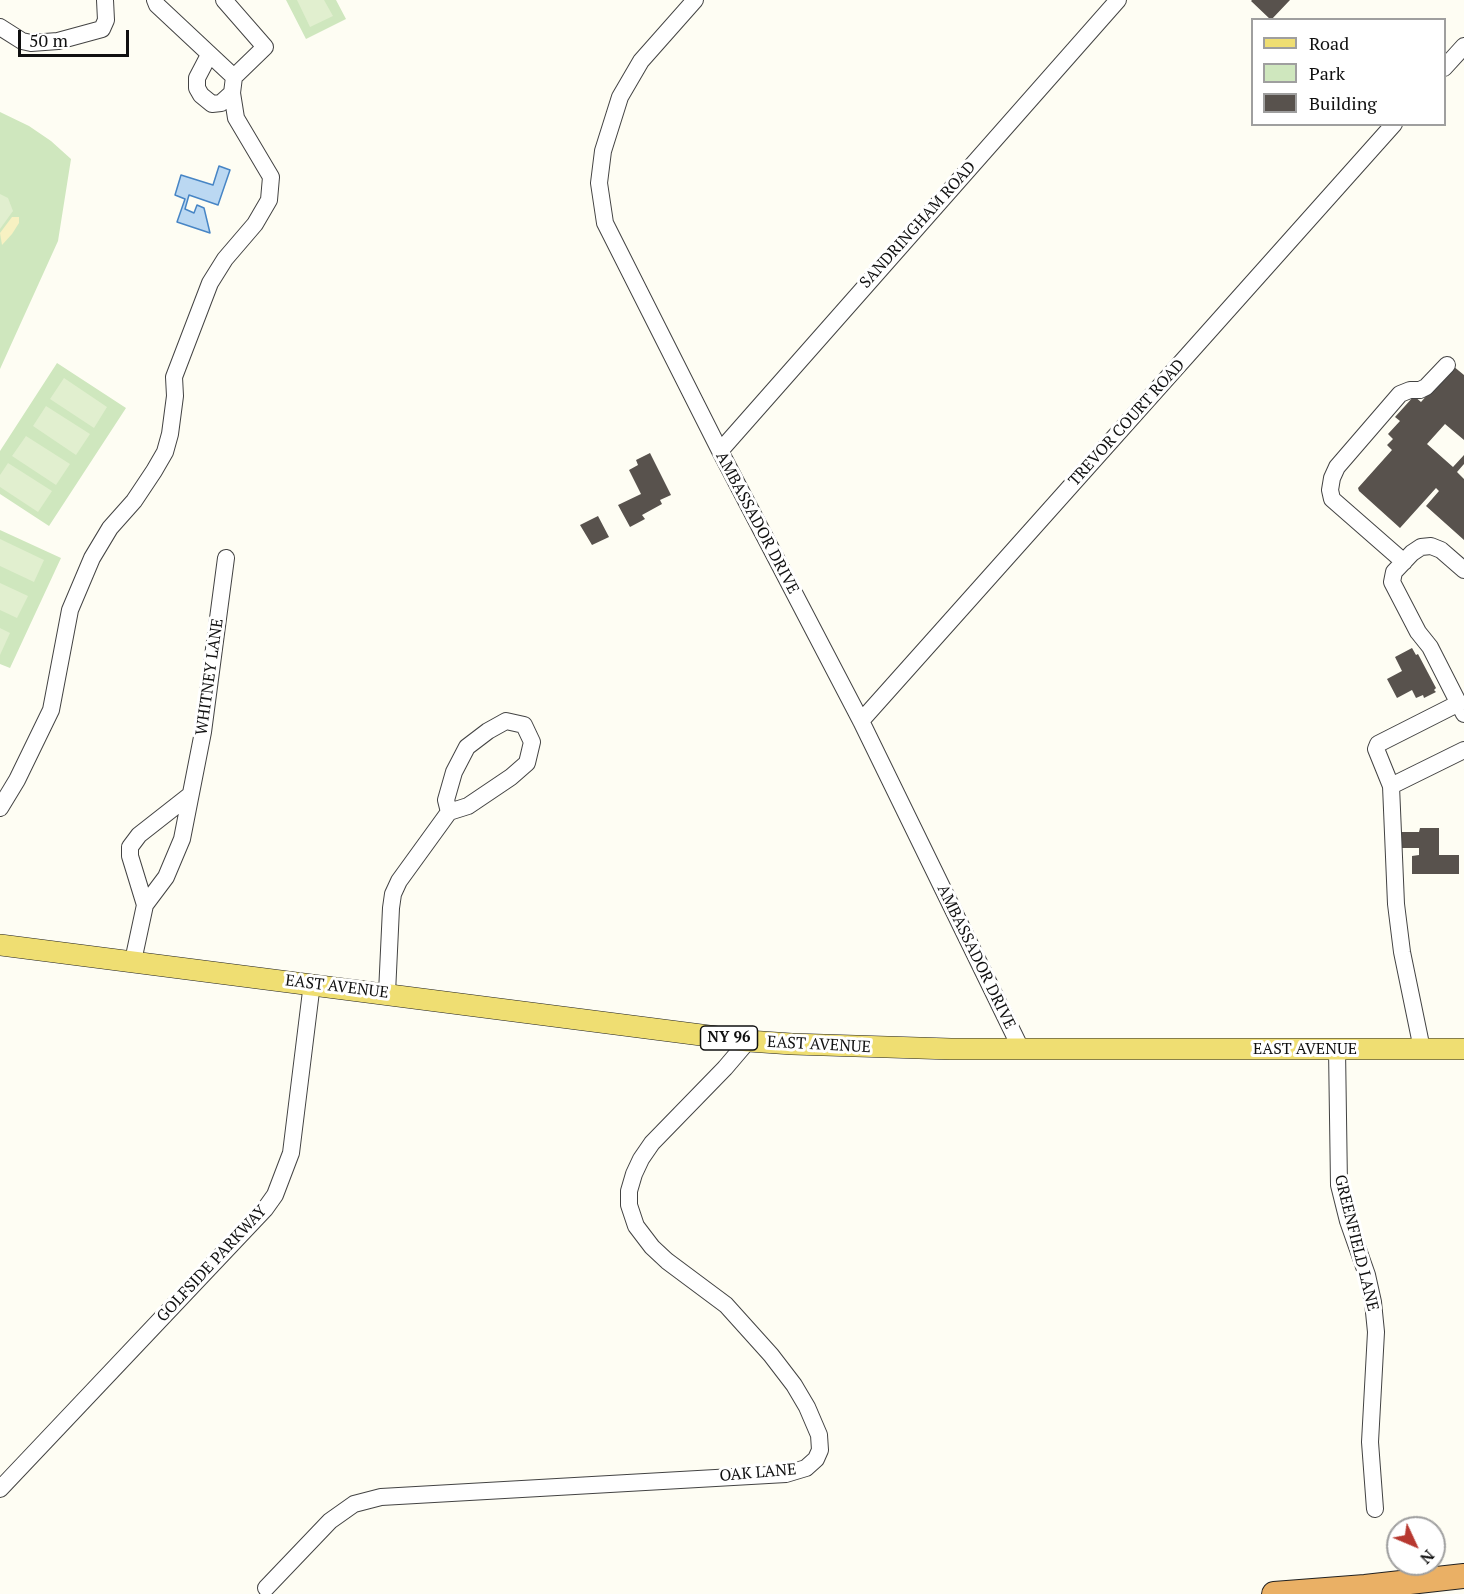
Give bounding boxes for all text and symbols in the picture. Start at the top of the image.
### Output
scale bar [21,18,132,56]
legend [1251,18,1446,126]
text: 50 m [29,28,68,52]
text: Road [1309,31,1349,55]
text: Park [1309,61,1345,85]
text: Building [1309,91,1377,115]
street label: SANDRINGHAM ROAD [856,158,980,292]
street label: TREVOR COURT ROAD [1065,356,1189,490]
street label: AMBASSADOR DRIVE [711,449,803,597]
street label: WHITNEY LANE [192,617,228,737]
street label: AMBASSADOR DRIVE [933,882,1019,1032]
street label: EAST AVENUE [284,971,390,1003]
road number: NY 96 [700,1026,758,1050]
street label: EAST AVENUE [767,1033,871,1057]
street label: EAST AVENUE [1253,1039,1357,1059]
street label: GREENFIELD LANE [1330,1173,1382,1313]
street label: GOLFSIDE PARKWAY [153,1202,271,1326]
street label: OAK LANE [719,1460,797,1486]
north arrow [1386,1516,1446,1576]
text: N [1415,1545,1440,1569]

